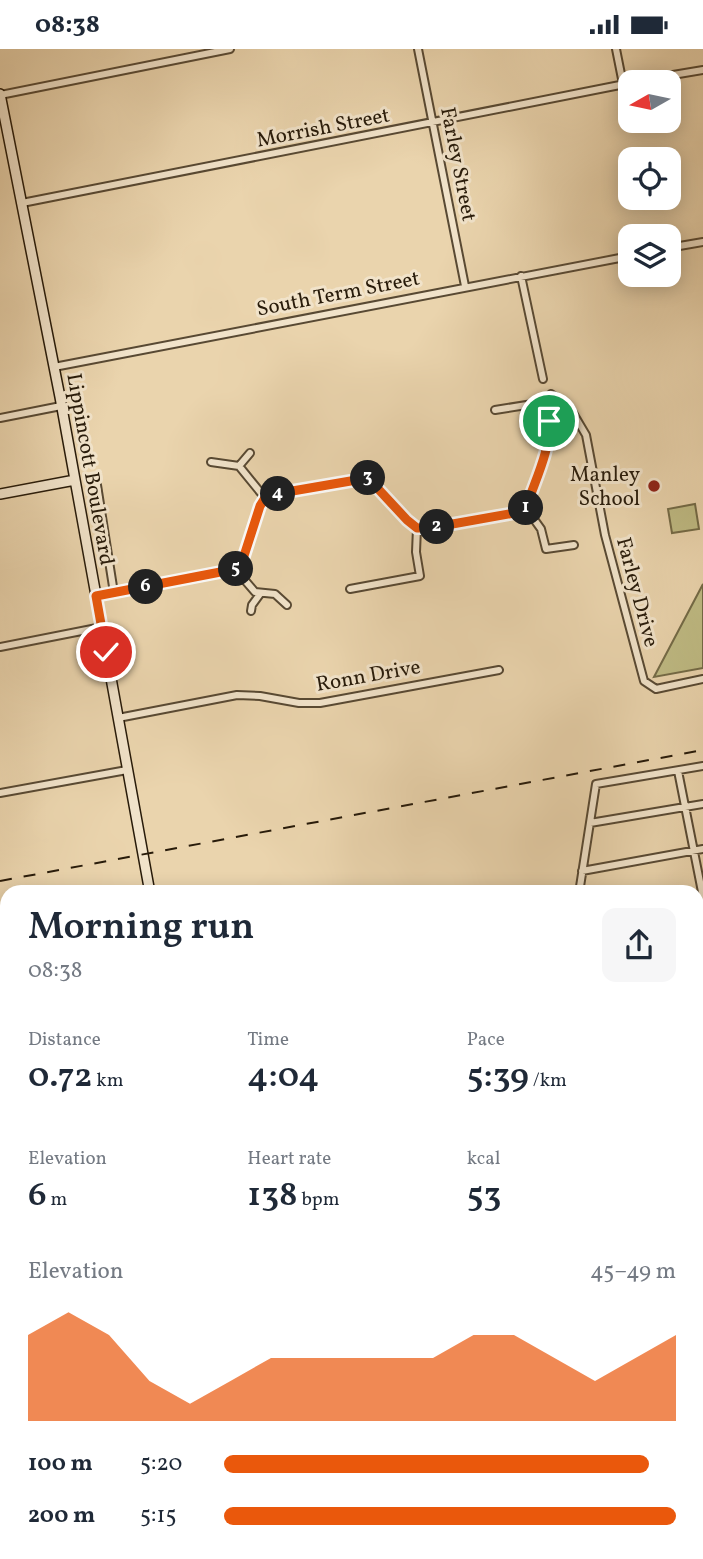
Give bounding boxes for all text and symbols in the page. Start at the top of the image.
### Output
text: 08:38 [35,7,100,43]
north arrow [618,70,681,133]
map controls [618,70,681,287]
street label: Morrish Street [254,101,392,156]
street label: Farley Street [432,105,483,224]
button: locate [618,147,681,210]
button: layers [618,224,681,287]
street label: South Term Street [254,264,422,324]
street label: Lippincott Boulevard [58,371,121,568]
pin [519,391,579,451]
icon: arrive [530,402,568,440]
pin: 3 [350,461,386,495]
place label: Manley School [570,461,641,514]
text: 3 [363,464,372,490]
pin: 4 [260,477,296,511]
marker: Manley School [646,478,662,494]
text: 4 [272,480,283,506]
pin: 1 [508,491,544,525]
text: 1 [522,494,529,520]
pin: 2 [420,510,454,545]
text: 2 [432,513,441,539]
street label: Farley Drive [608,534,665,650]
pin: 5 [218,552,254,587]
text: 5 [231,555,240,581]
pin: 6 [128,569,164,605]
text: 6 [140,573,151,599]
pin [76,622,136,682]
icon: check [87,633,125,671]
street label: Ronn Drive [314,653,423,700]
text: Morning run [28,902,254,955]
button: share [602,908,676,982]
text: 08:38 [28,955,82,987]
text: Distance [28,1027,101,1053]
text: Time [247,1027,289,1053]
text: Pace [467,1027,505,1053]
text: 0.72 [28,1053,92,1101]
text: 4:04 [247,1053,319,1101]
text: 5:39 [467,1053,529,1101]
text: km [92,1068,123,1094]
text: /km [529,1068,567,1094]
text: Elevation [28,1146,107,1172]
text: Heart rate [247,1146,331,1172]
text: kcal [467,1146,500,1172]
text: 6 [28,1172,47,1220]
text: 138 [247,1172,298,1220]
text: 53 [467,1172,501,1220]
text: m [47,1187,67,1213]
text: bpm [298,1187,340,1213]
text: Elevation [28,1256,124,1288]
text: 45–49 m [590,1256,676,1288]
text: 100 m [28,1448,93,1480]
text: 5:20 [140,1448,182,1480]
text: 200 m [28,1500,95,1532]
text: 5:15 [140,1500,176,1532]

